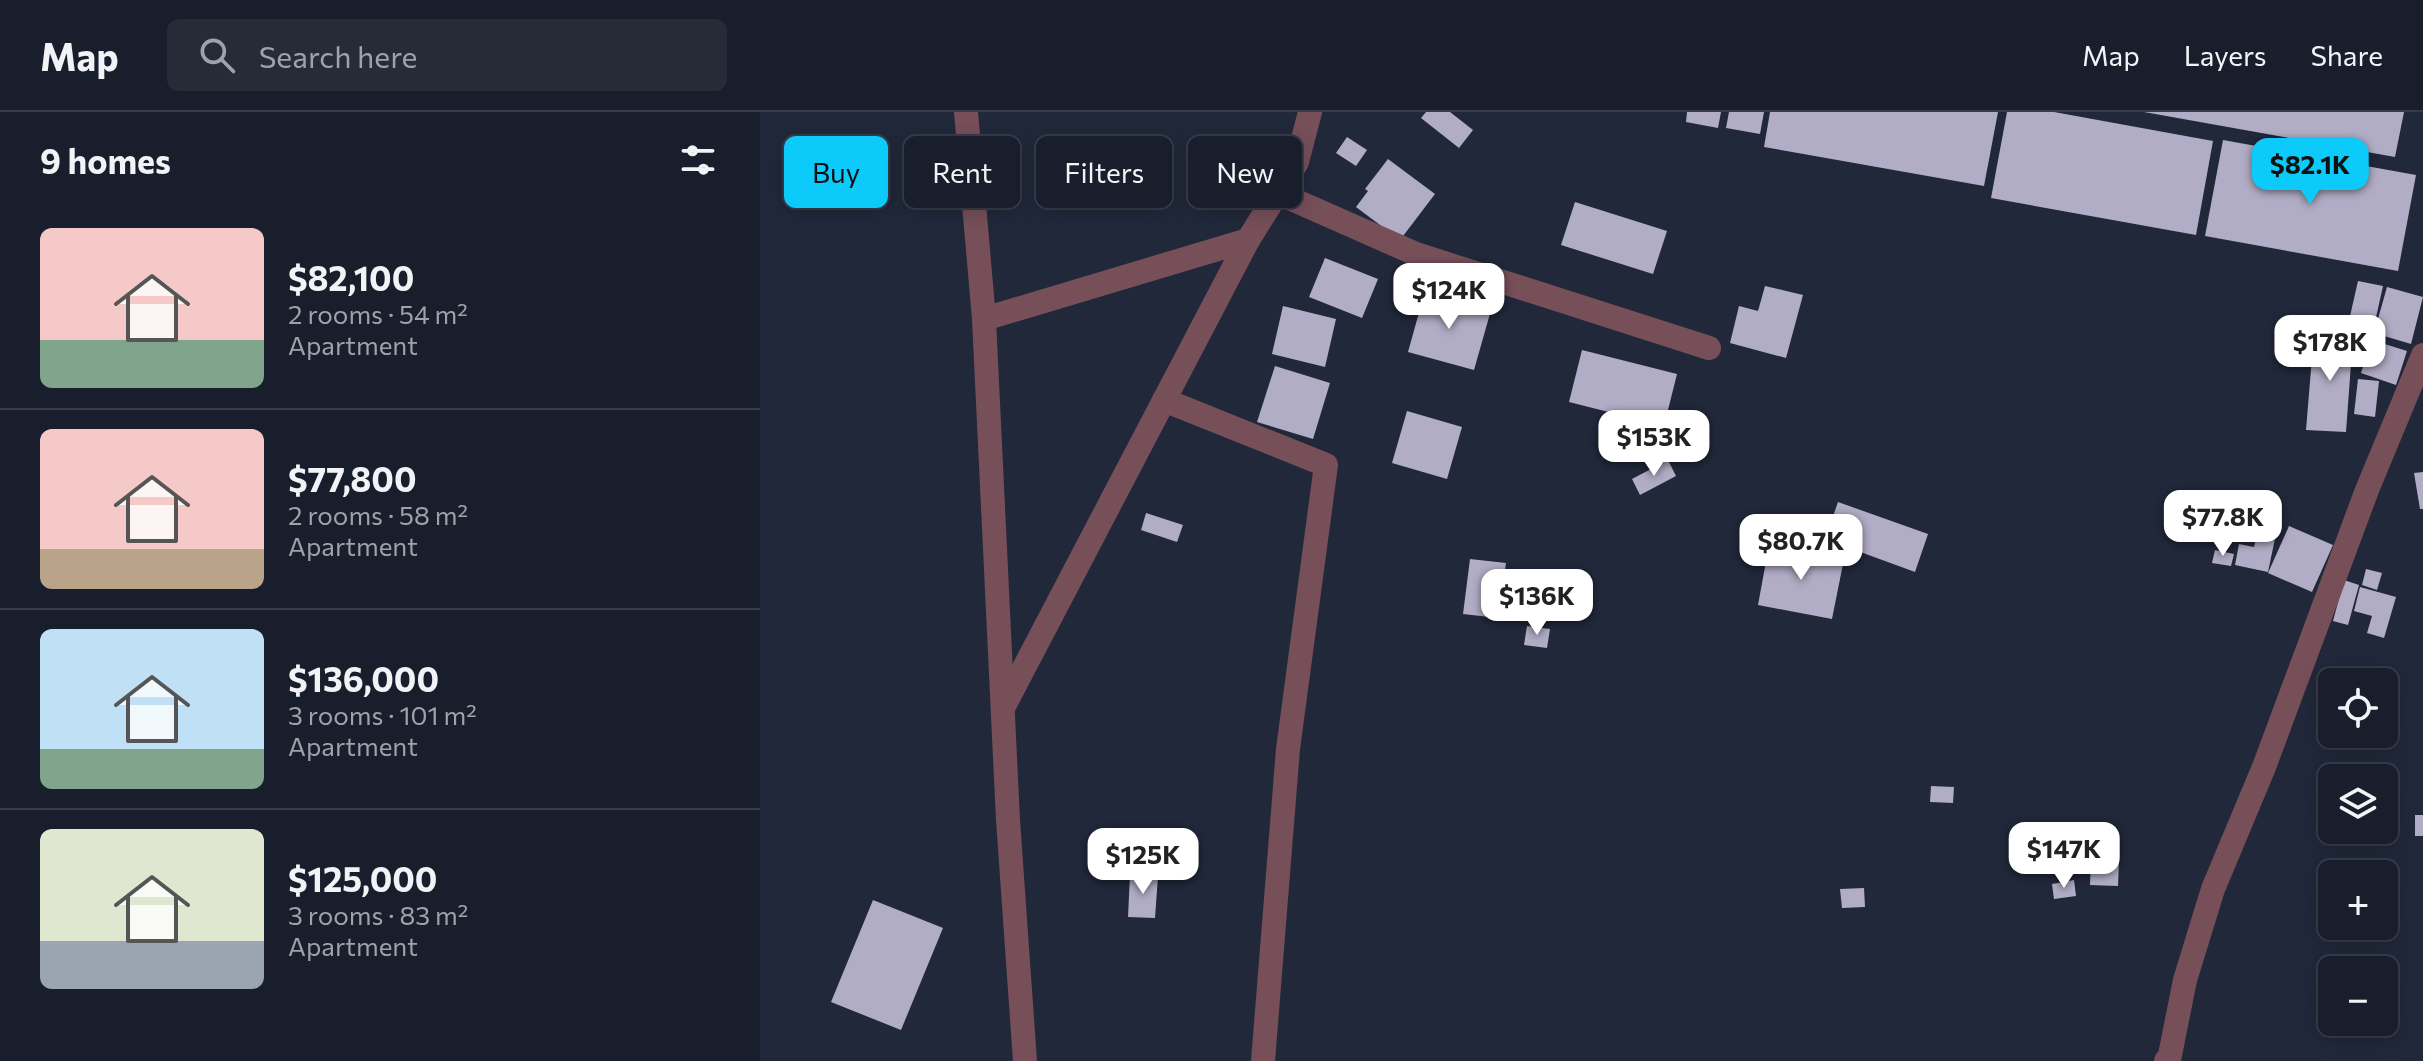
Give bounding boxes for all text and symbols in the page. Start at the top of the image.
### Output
search box [167,19,727,91]
text: Map [40,32,119,79]
icon: search [195,33,239,77]
text: Search here [259,37,417,74]
text: Map [2082,38,2140,72]
text: Layers [2184,38,2266,72]
text: Share [2310,38,2383,72]
chip: Buy [784,136,888,208]
chip: Rent [904,136,1020,208]
chip: Filters [1036,136,1172,208]
chip: New [1188,136,1302,208]
icon: filters [676,138,720,182]
pin: $82.1K [2245,138,2375,206]
text: 9 homes [40,139,171,181]
text: $82.1K [2270,148,2350,179]
text: $82,100 [288,256,414,298]
icon: home [104,260,200,356]
pin: $124K [1393,263,1505,331]
text: $124K [1411,273,1487,304]
text: 2 rooms · 54 m² [288,298,468,329]
pin: $178K [2274,315,2386,383]
text: $178K [2292,325,2368,356]
text: Apartment [288,329,418,360]
pin: $153K [1598,410,1710,478]
text: $153K [1616,420,1692,451]
text: $77,800 [288,457,416,499]
icon: home [104,461,200,557]
pin: $77.8K [2158,490,2288,558]
text: 2 rooms · 58 m² [288,499,468,530]
text: $77.8K [2182,500,2264,531]
pin: $80.7K [1736,514,1866,582]
text: $80.7K [1757,524,1845,555]
text: Apartment [288,530,418,561]
pin: $136K [1481,569,1593,637]
text: $136K [1499,579,1575,610]
text: $136,000 [288,657,439,699]
icon: home [104,661,200,757]
map controls [2318,668,2398,1036]
button: locate [2318,668,2398,748]
text: 3 rooms · 101 m² [288,699,477,730]
text: Apartment [288,730,418,761]
button: layers [2318,764,2398,844]
pin: $147K [2008,822,2120,890]
pin: $125K [1087,828,1199,896]
text: $147K [2027,832,2101,863]
text: $125K [1106,838,1180,869]
text: $125,000 [288,857,437,899]
button: + [2318,860,2398,940]
icon: home [104,861,200,957]
text: 3 rooms · 83 m² [288,899,468,930]
text: Apartment [288,930,418,961]
button: − [2318,956,2398,1036]

